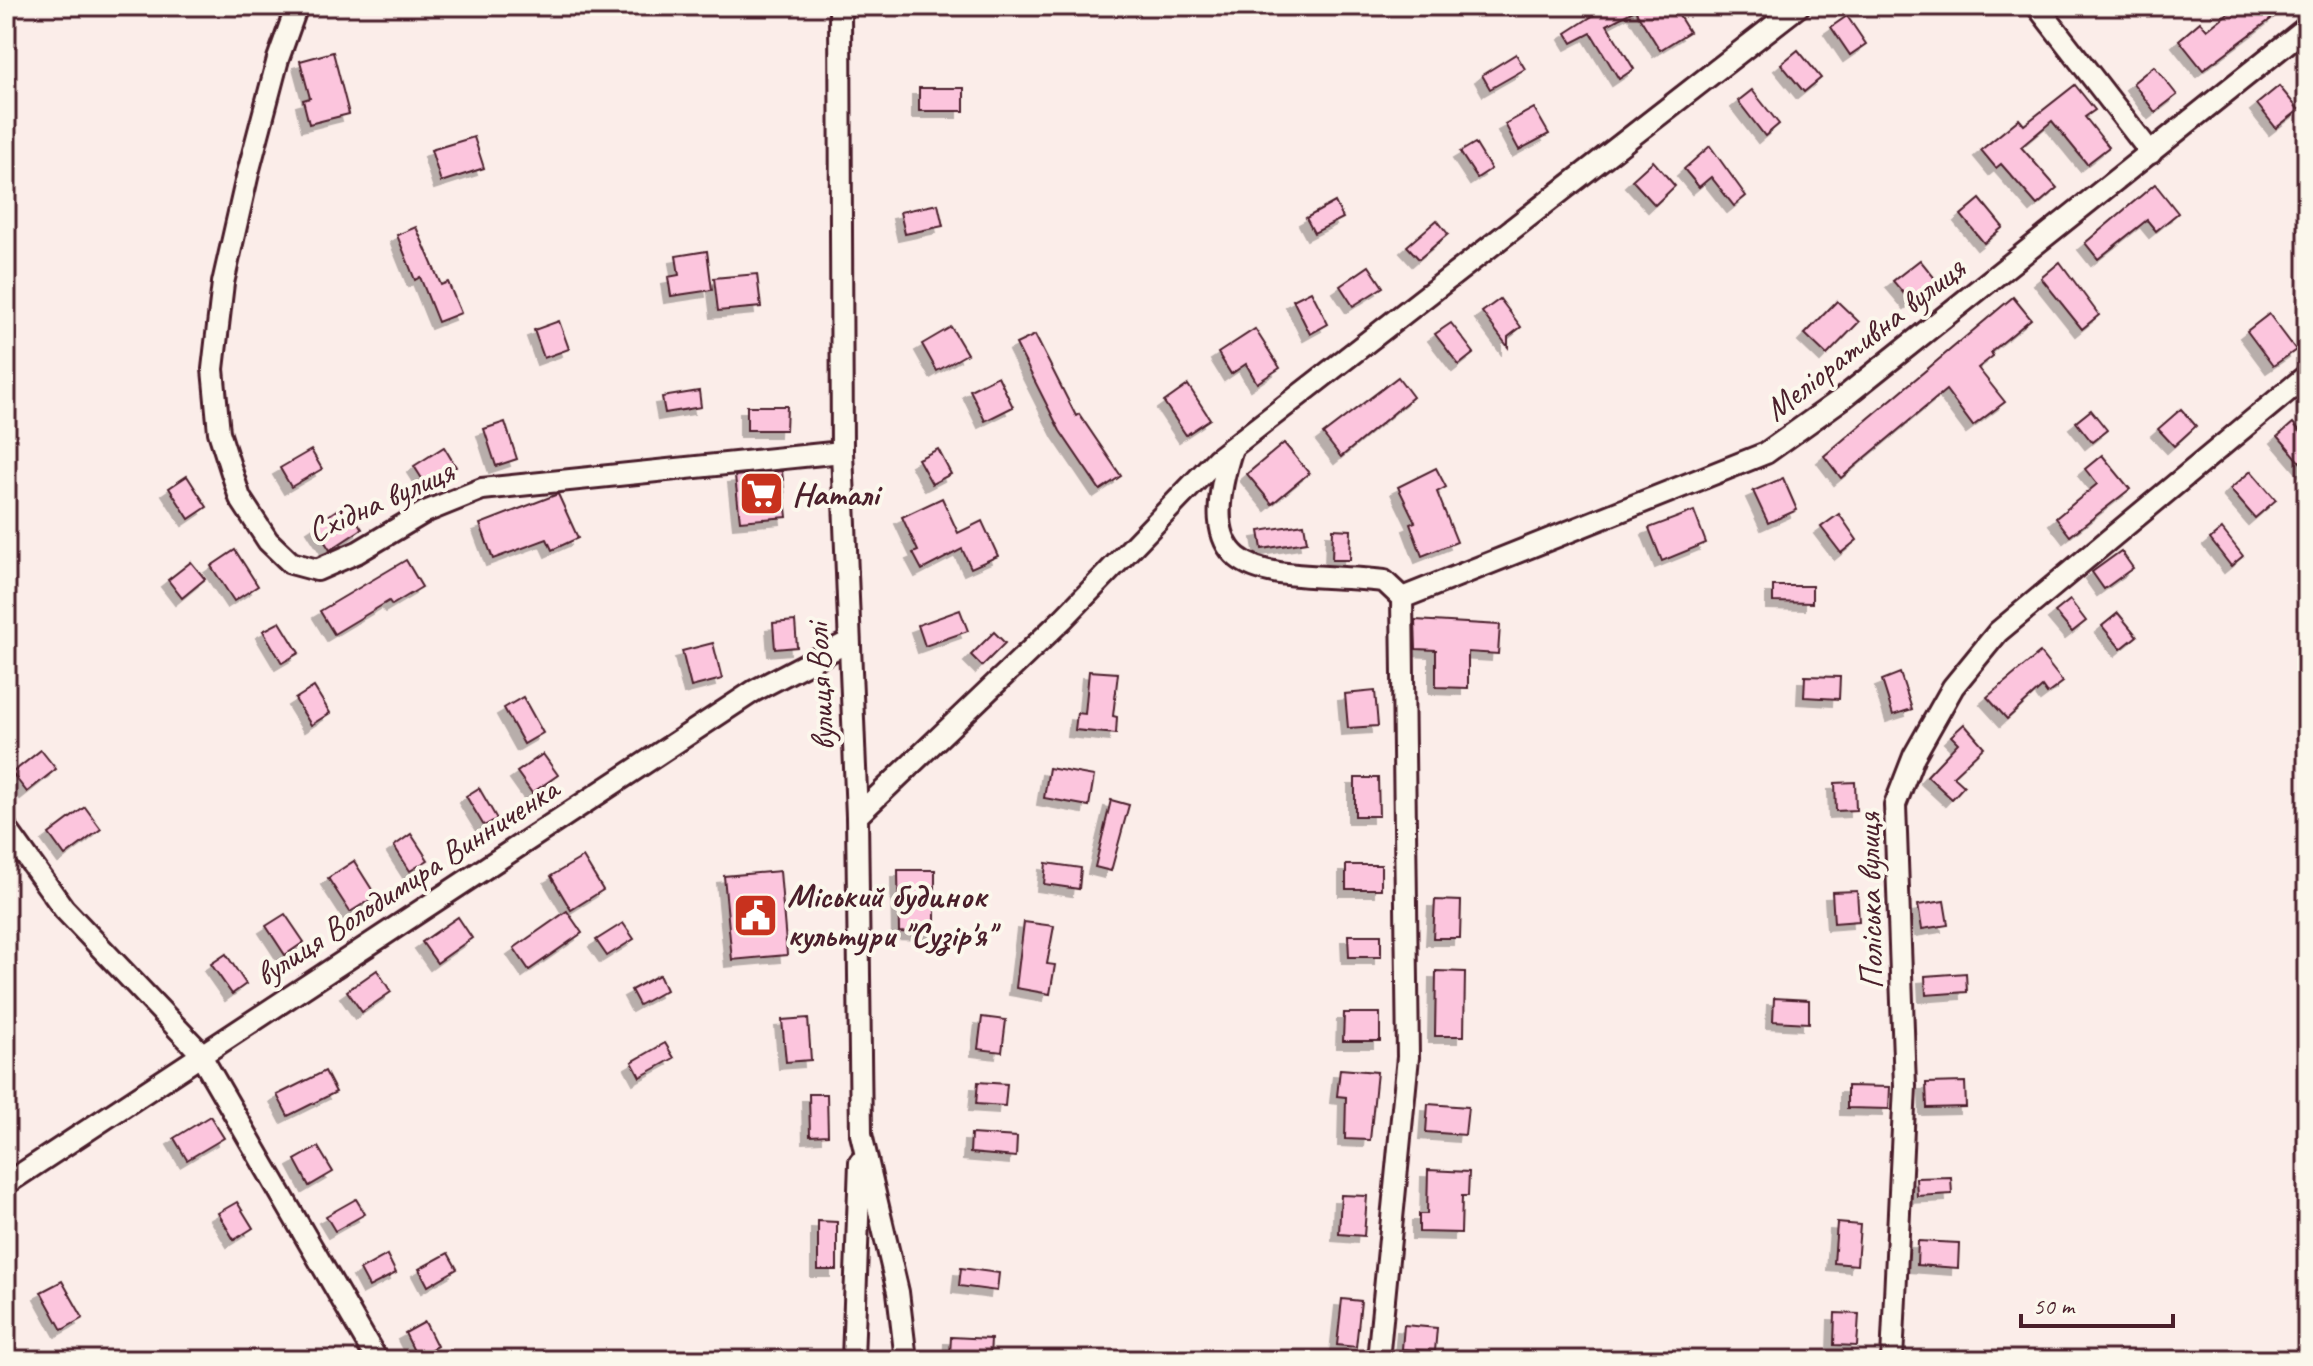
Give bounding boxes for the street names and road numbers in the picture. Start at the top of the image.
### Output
street label: Меліоративна вулиця [1755,246,1975,430]
street label: Східна вулиця [300,449,462,552]
street label: вулиця Волі [794,618,844,752]
street label: вулиця Володимира Винниченка [246,766,569,996]
street label: Поліська вулиця [1846,810,1893,990]

